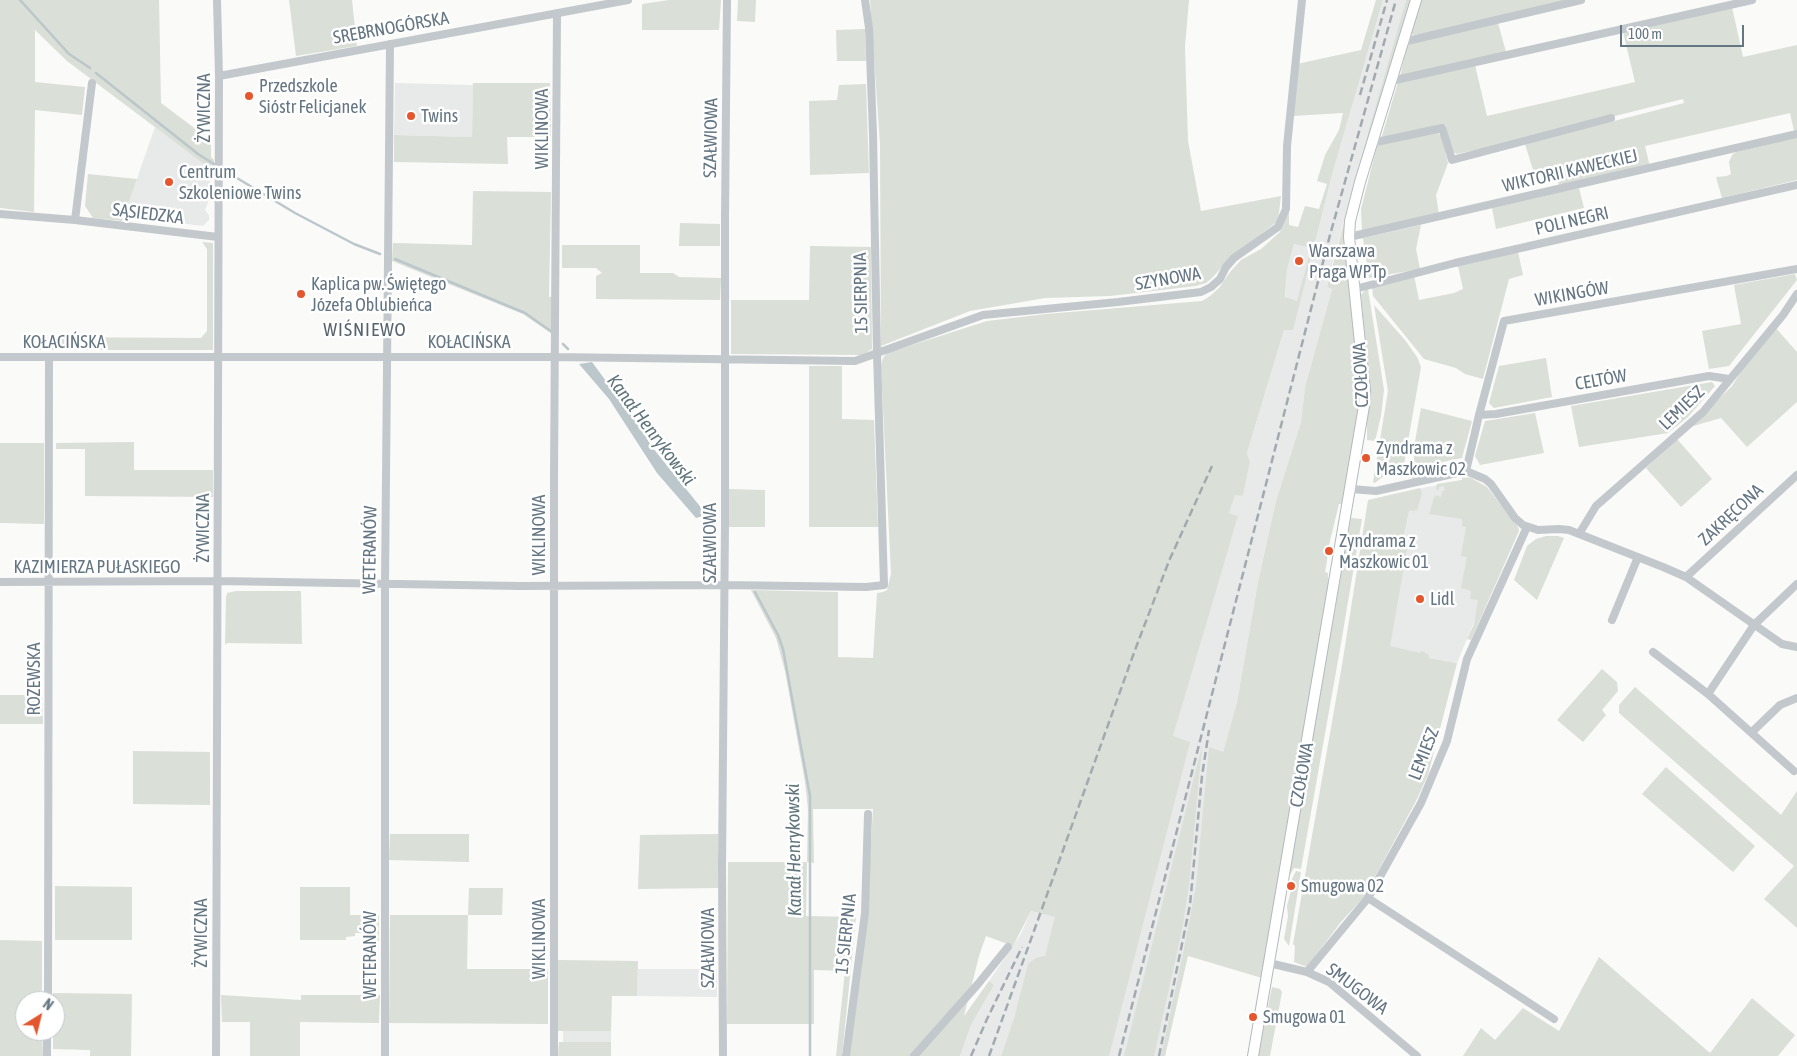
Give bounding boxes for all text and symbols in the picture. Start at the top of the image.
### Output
street label: SREBRNOGÓRSKA [331,7,451,49]
scale bar [1622,15,1746,47]
text: 100 m [1628,25,1662,42]
street label: ŻYWICZNA [193,73,215,143]
place label: Przedszkole Sióstr Felicjanek [259,75,366,118]
street label: WIKLINOWA [531,89,553,169]
marker: Przedszkole Sióstr Felicjanek [243,90,255,102]
street label: SZAŁWIOWA [700,98,722,178]
place label: Twins [421,105,458,127]
marker: Twins [405,110,417,122]
street label: WIKTORII KAWECKIEJ [1500,145,1640,197]
place label: Centrum Szkoleniowe Twins [179,161,301,203]
marker: Centrum Szkoleniowe Twins [163,176,175,188]
street label: SĄSIEDZKA [111,199,185,229]
street label: POLI NEGRI [1533,202,1611,240]
place label: Warszawa Praga WPTp [1309,240,1387,282]
street label: 15 SIERPNIA [849,252,873,334]
marker: Warszawa Praga WPTp [1293,255,1305,267]
street label: SZYNOWA [1134,263,1202,295]
place label: Kaplica pw. Świętego Józefa Oblubieńca [311,273,446,316]
street label: WIKINGÓW [1533,277,1611,311]
marker: Kaplica pw. Świętego Józefa Oblubieńca [295,288,307,300]
district label: WIŚNIEWO [322,319,408,341]
street label: KOŁACIŃSKA [22,331,106,353]
street label: KOŁACIŃSKA [427,331,511,353]
street label: CZOŁOWA [1349,342,1373,408]
street label: CELTÓW [1574,365,1628,395]
water label: Kanał Henrykowski [602,370,700,490]
street label: LEMIESZ [1655,381,1709,435]
place label: Zyndrama z Maszkowic 02 [1376,437,1466,479]
marker: Zyndrama z Maszkowic 02 [1360,452,1372,464]
street label: ZAKRĘCONA [1694,480,1768,550]
street label: ŻYWICZNA [192,493,214,563]
street label: WIKLINOWA [528,495,550,575]
street label: SZAŁWIOWA [699,503,721,583]
street label: WETERANÓW [358,506,382,594]
place label: Zyndrama z Maszkowic 01 [1339,530,1429,572]
marker: Zyndrama z Maszkowic 01 [1323,545,1335,557]
street label: KAZIMIERZA PUŁASKIEGO [14,556,180,578]
place label: Lidl [1430,588,1454,610]
marker: Lidl [1414,593,1426,605]
street label: ROZEWSKA [23,643,45,715]
street label: LEMIESZ [1404,725,1444,783]
street label: CZOŁOWA [1286,741,1318,809]
water label: Kanał Henrykowski [781,783,807,917]
place label: Smugowa 02 [1301,875,1384,897]
marker: Smugowa 02 [1285,880,1297,892]
street label: 15 SIERPNIA [831,893,861,975]
street label: ŻYWICZNA [190,898,212,968]
street label: WIKLINOWA [528,899,550,979]
street label: SZAŁWIOWA [697,908,719,988]
street label: WETERANÓW [359,911,381,999]
street label: SMUGOWA [1322,959,1392,1019]
north arrow [15,991,65,1041]
text: N [40,996,56,1014]
place label: Smugowa 01 [1263,1006,1346,1028]
marker: Smugowa 01 [1247,1011,1259,1023]

